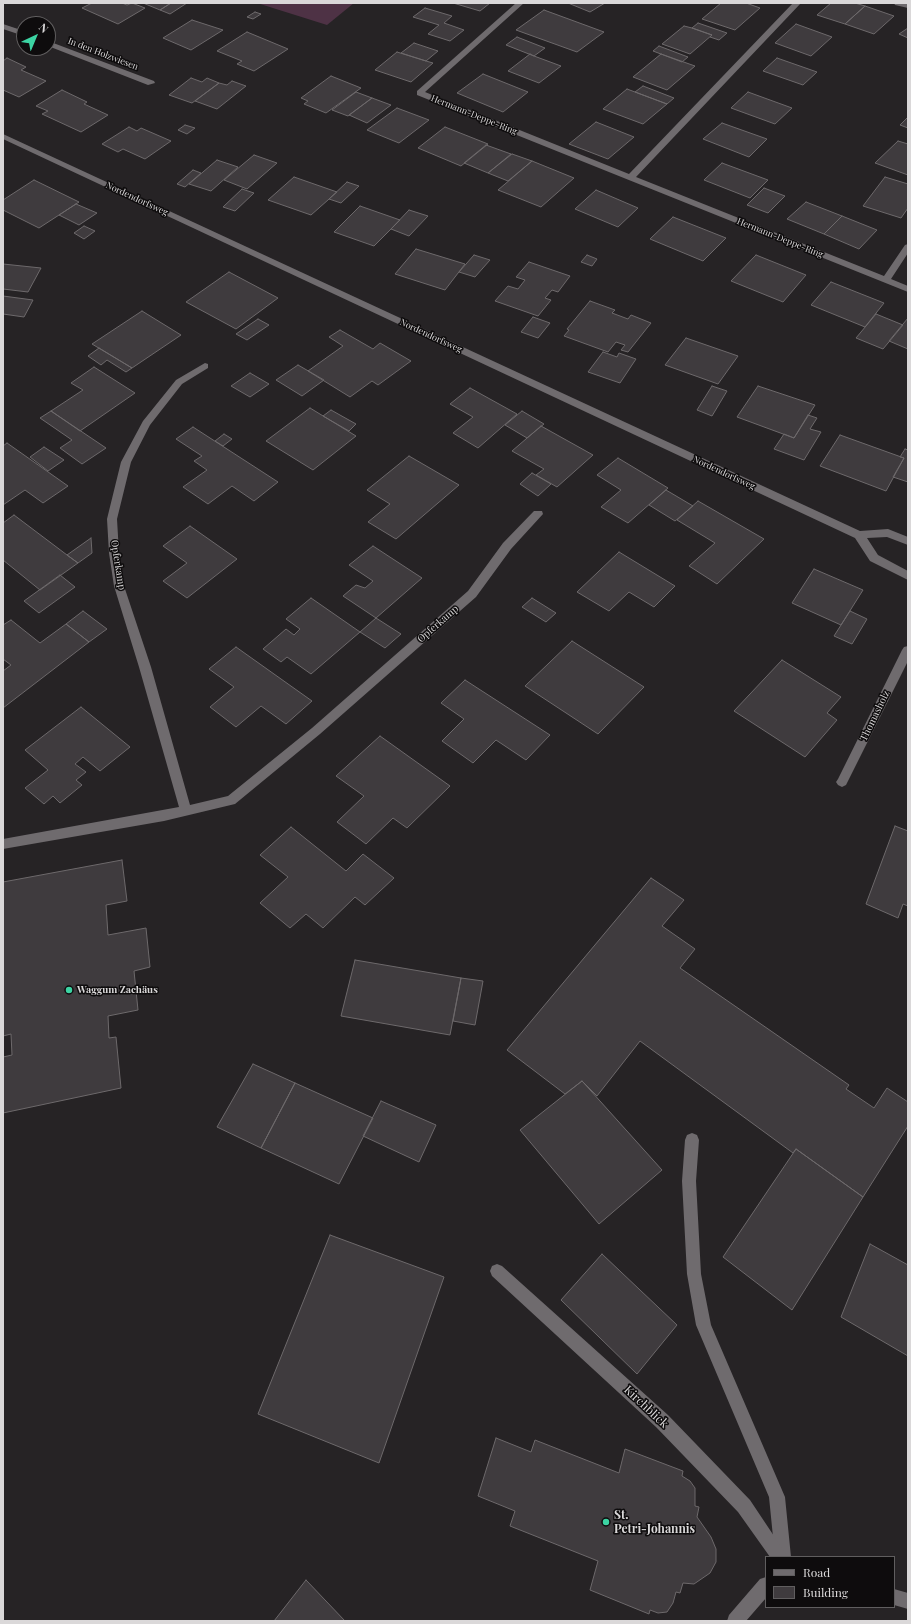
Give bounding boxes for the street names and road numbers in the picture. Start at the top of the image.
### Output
street label: In den Holzwiesen [66,36,140,72]
street label: Hermann-Deppe-Ring [429,93,519,137]
street label: Nordendorfsweg [104,180,170,218]
street label: Hermann-Deppe-Ring [735,216,825,260]
street label: Nordendorfsweg [398,317,464,355]
street label: Nordendorfsweg [691,454,757,492]
street label: Opferkamp [108,539,128,591]
street label: Opferkamp [415,603,461,645]
street label: Thomasholz [858,689,892,743]
street label: Kirchblick [621,1383,671,1431]

